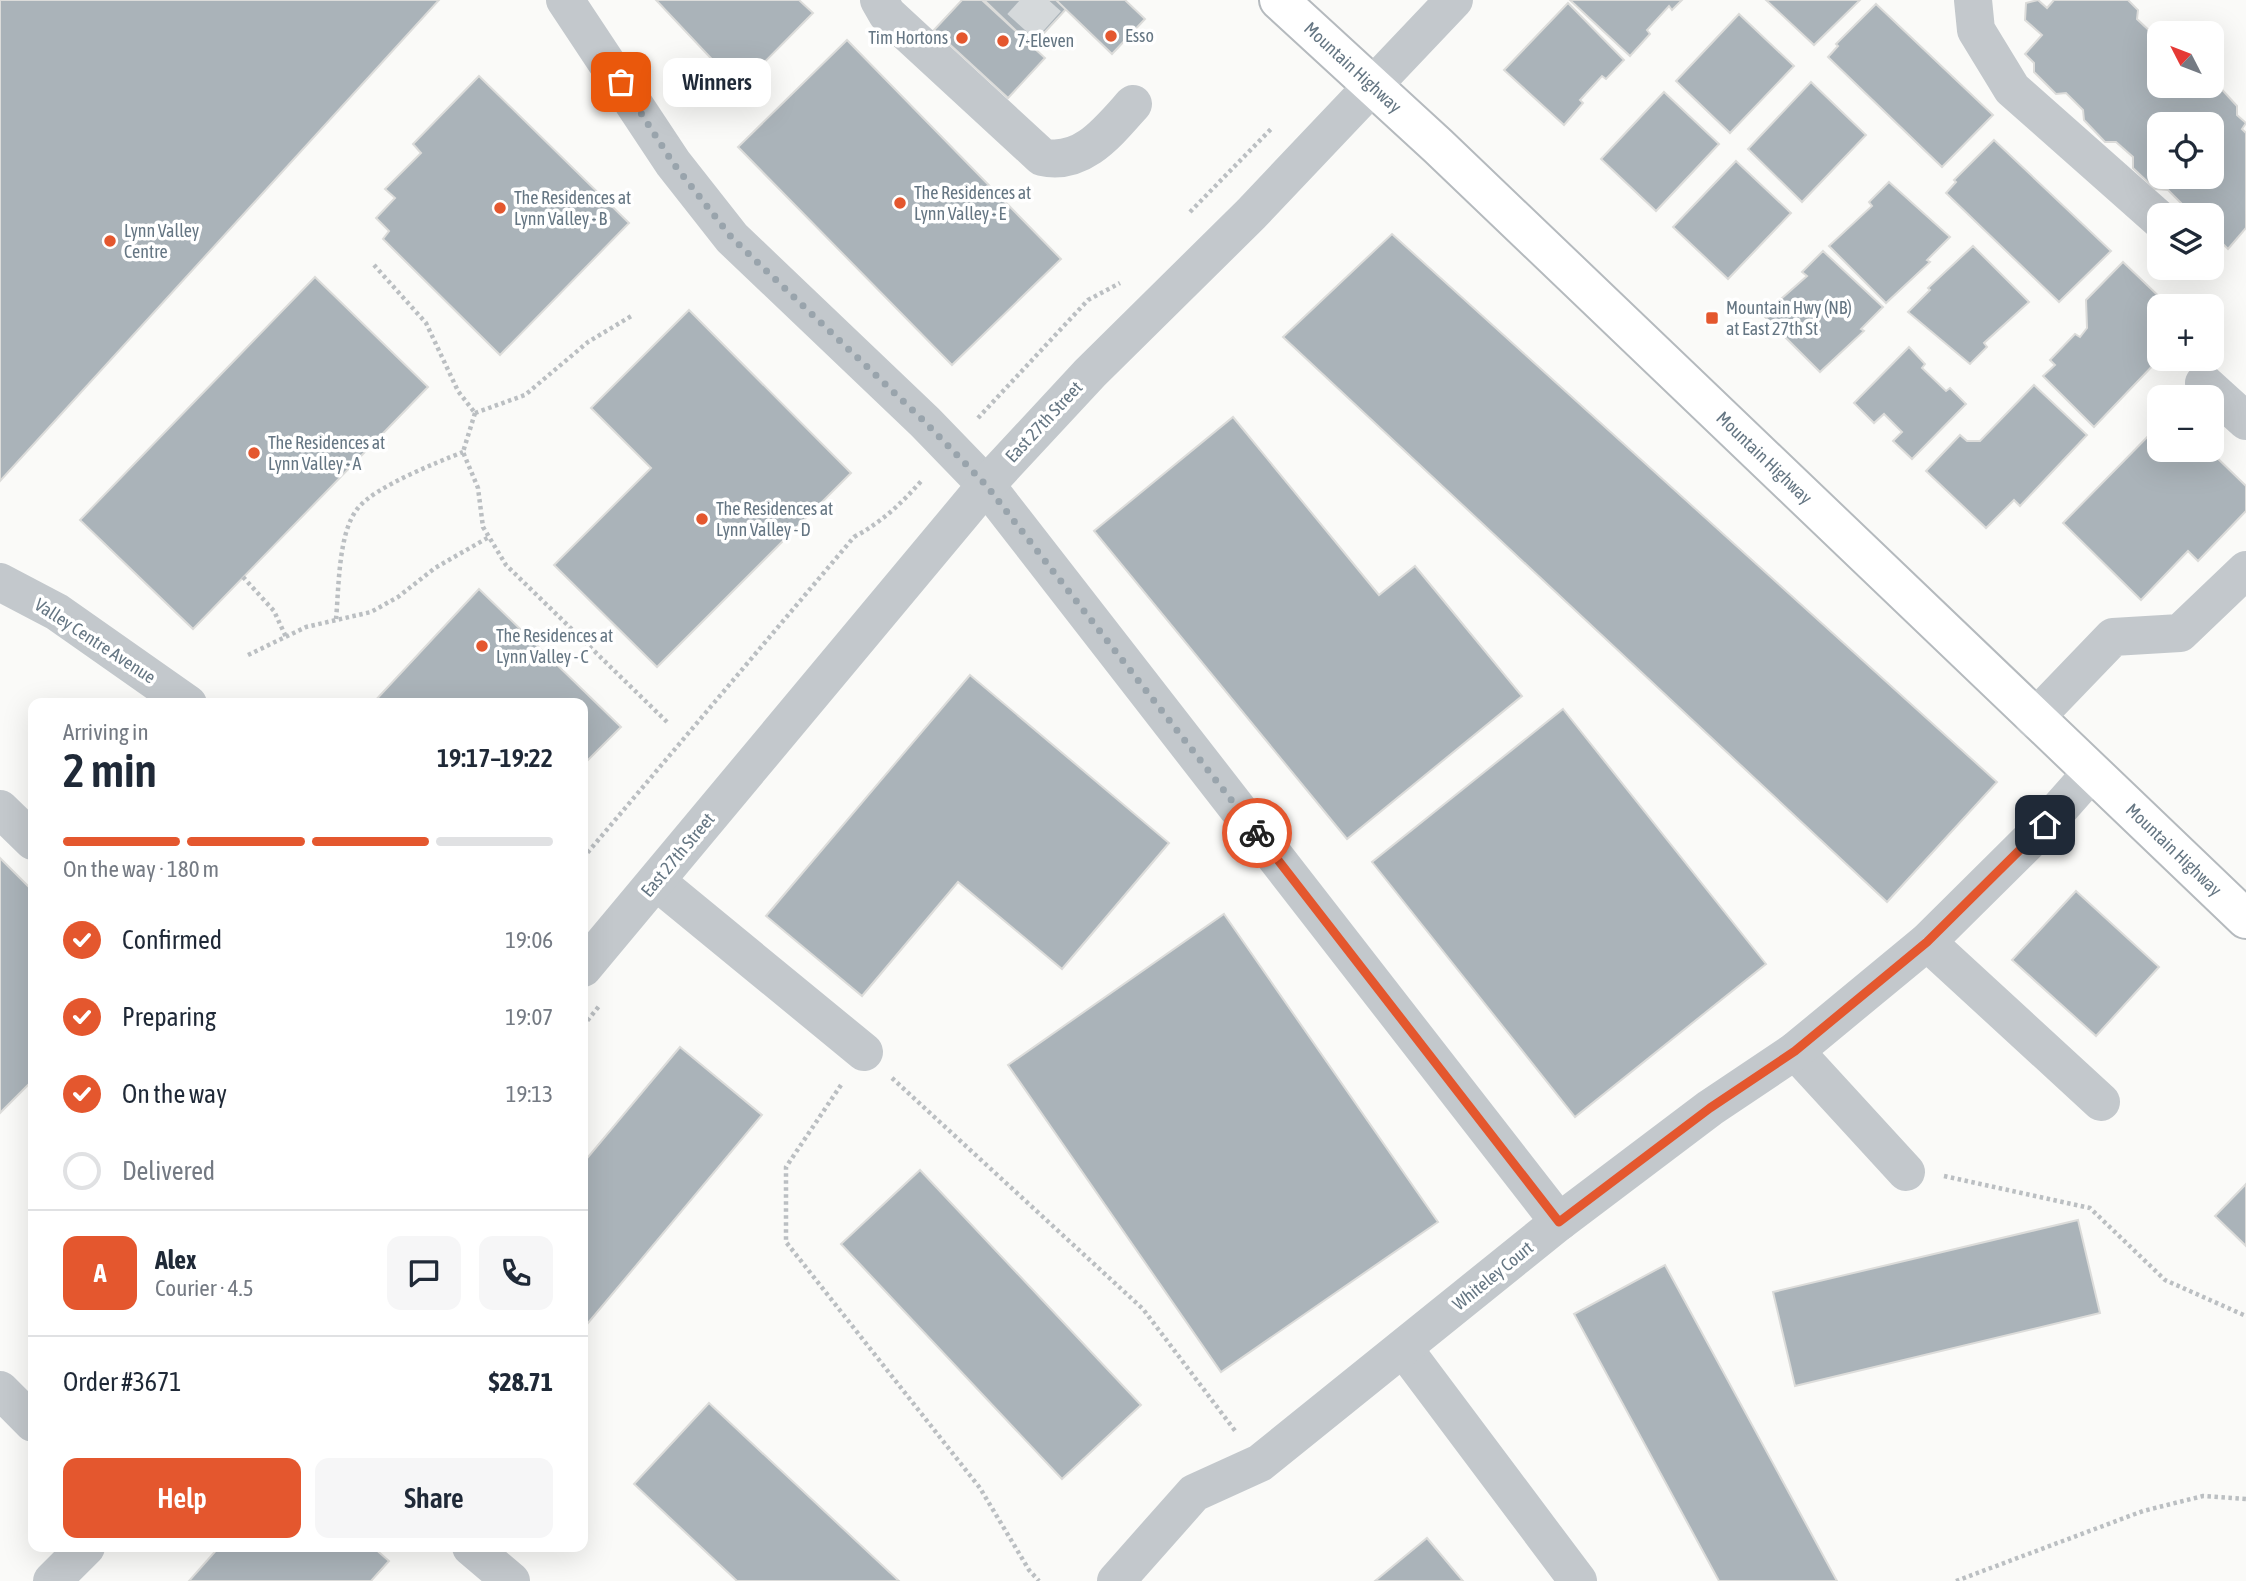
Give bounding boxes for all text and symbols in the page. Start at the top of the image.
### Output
street label: Mountain Highway [1300,17,1406,117]
north arrow [2147,21,2224,98]
map controls [2147,21,2224,462]
place label: Esso [1125,25,1154,46]
place label: Tim Hortons [868,27,948,48]
marker: Esso [1103,28,1119,44]
marker: Tim Hortons [954,30,970,46]
place label: 7-Eleven [1017,30,1074,51]
marker: 7-Eleven [995,33,1011,49]
pin [591,52,651,112]
callout: Winners [663,57,772,106]
icon: bag [602,63,640,101]
text: Winners [682,69,752,95]
button: locate [2147,112,2224,189]
place label: The Residences at Lynn Valley - E [914,182,1031,224]
place label: The Residences at Lynn Valley - B [514,187,631,229]
marker: The Residences at Lynn Valley - E [892,195,908,211]
marker: The Residences at Lynn Valley - B [492,200,508,216]
button: layers [2147,203,2224,280]
place label: Lynn Valley Centre [124,220,199,262]
marker: Lynn Valley Centre [102,233,118,249]
button: + [2147,294,2224,371]
place label: Mountain Hwy (NB) at East 27th St [1726,297,1852,339]
marker: Mountain Hwy (NB) at East 27th St [1704,310,1720,326]
street label: East 27th Street [1001,377,1086,466]
button: − [2147,385,2224,462]
street label: Mountain Highway [1712,407,1817,508]
place label: The Residences at Lynn Valley - A [268,432,385,474]
marker: The Residences at Lynn Valley - A [246,445,262,461]
place label: The Residences at Lynn Valley - D [716,498,833,540]
marker: The Residences at Lynn Valley - D [694,511,710,527]
street label: Valley Centre Avenue [31,594,160,687]
place label: The Residences at Lynn Valley - C [496,625,613,667]
marker: The Residences at Lynn Valley - C [474,638,490,654]
text: Arriving in [63,719,149,745]
text: 19:17–19:22 [437,743,553,773]
text: 2 min [63,744,157,797]
pin [2015,795,2075,855]
courier [1222,798,1292,868]
street label: Mountain Highway [2122,799,2226,900]
icon: home [2026,806,2064,844]
street label: East 27th Street [637,809,719,901]
icon: bike [1238,814,1276,852]
text: On the way · 180 m [63,856,219,882]
icon: check [63,921,101,959]
text: Confirmed [122,925,222,955]
text: 19:06 [505,927,553,953]
icon: check [63,998,101,1036]
text: Preparing [122,1002,216,1032]
text: 19:07 [505,1004,553,1030]
icon: check [63,1075,101,1113]
text: On the way [122,1079,227,1109]
text: 19:13 [506,1081,553,1107]
text: Delivered [122,1156,215,1186]
button: chat [387,1236,461,1310]
button: phone [479,1236,553,1310]
street label: Whiteley Court [1448,1237,1537,1314]
text: Alex [155,1245,196,1275]
text: A [94,1258,106,1288]
text: Courier · 4.5 [155,1275,254,1301]
text: Order #3671 [63,1367,182,1397]
text: $28.71 [489,1367,553,1397]
button: Help [63,1458,301,1538]
button: Share [315,1458,553,1538]

